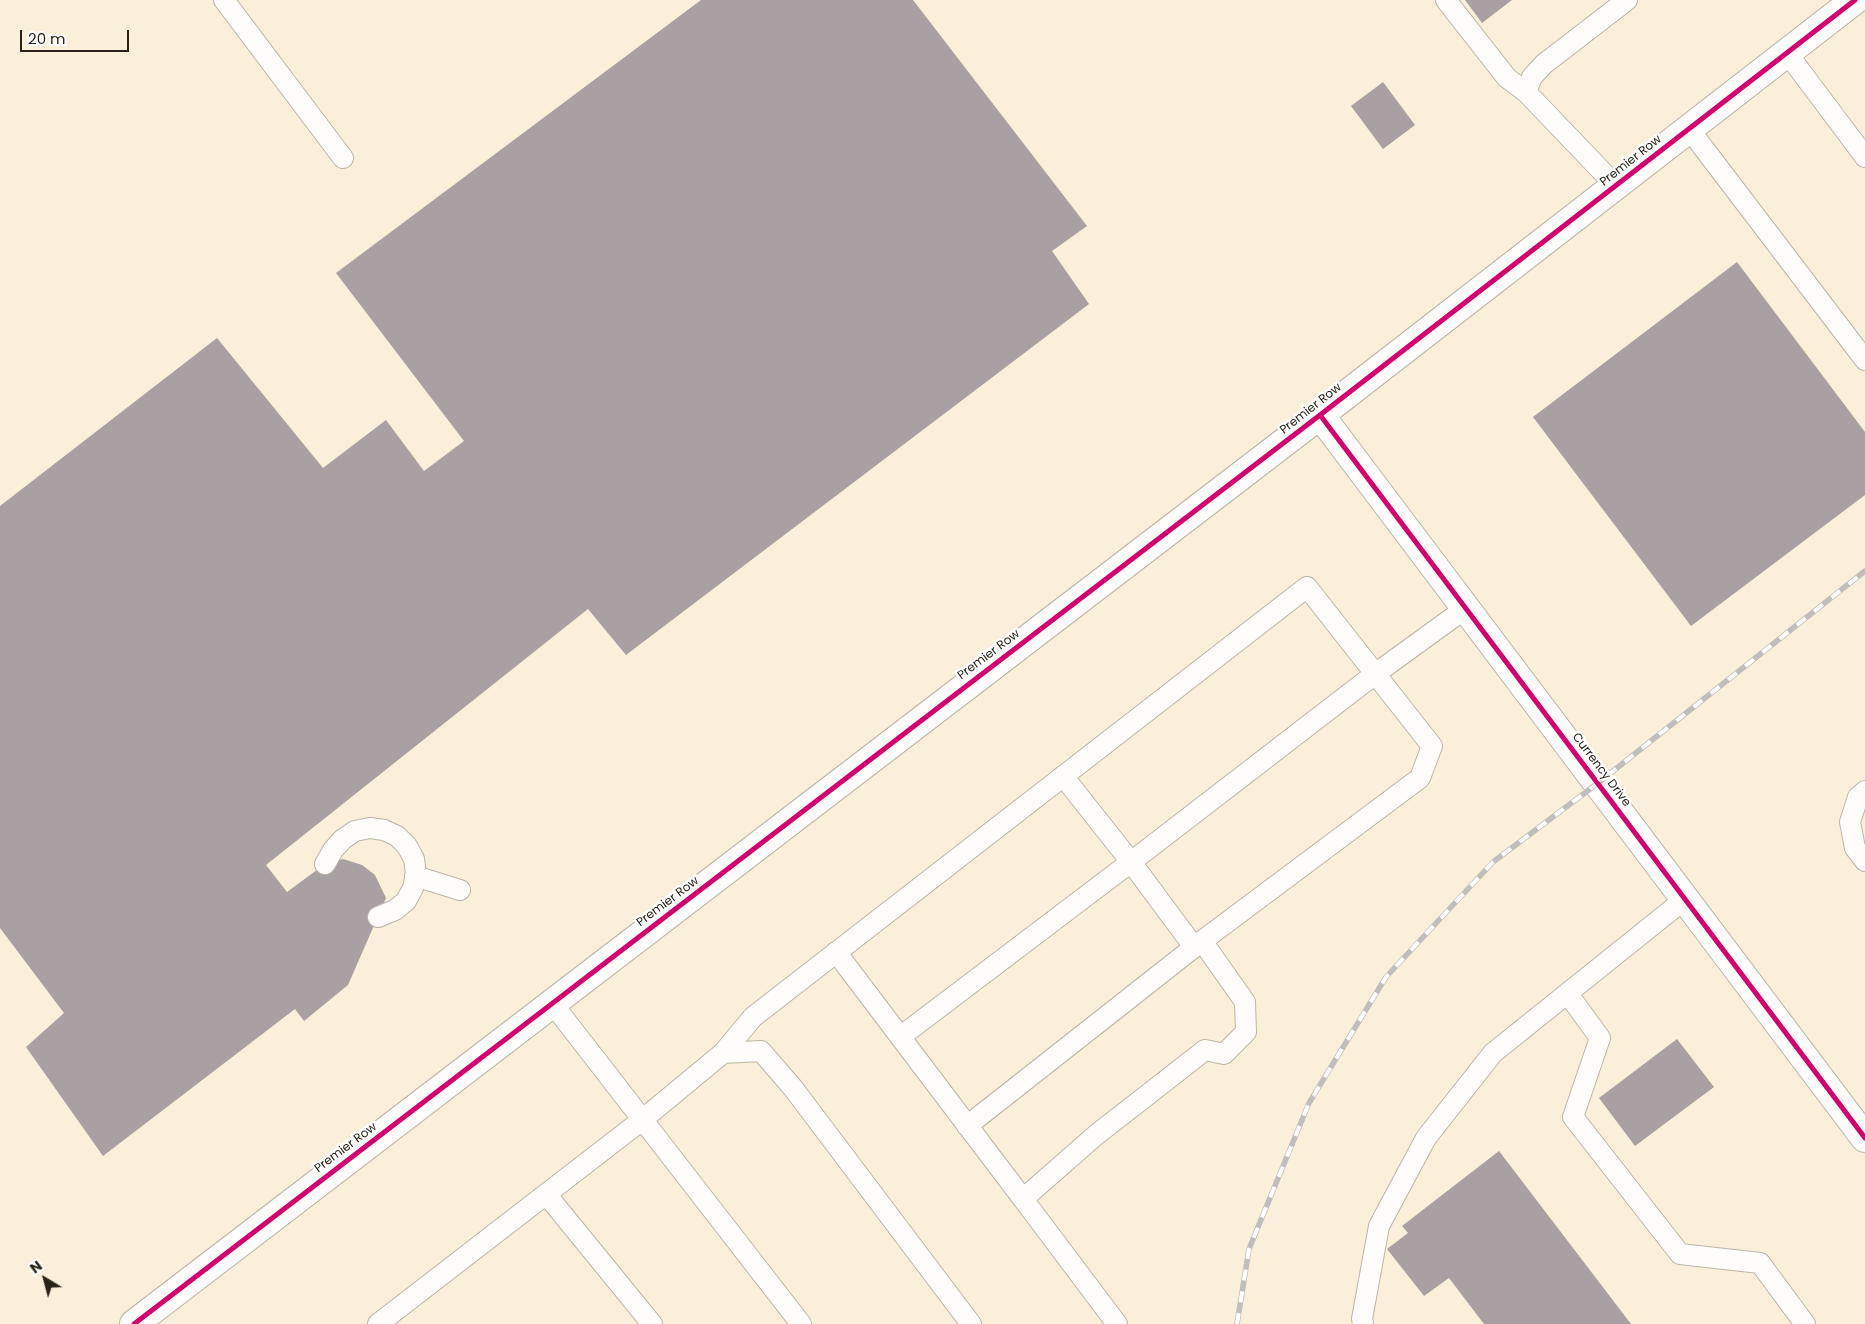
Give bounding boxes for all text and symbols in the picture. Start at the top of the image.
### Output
scale bar [22,20,131,52]
text: 20 m [28,28,66,49]
street label: Premier Row [1597,133,1665,189]
street label: Premier Row [1277,381,1345,437]
street label: Premier Row [955,627,1023,683]
street label: Currency Drive [1569,730,1633,810]
street label: Premier Row [634,874,702,930]
street label: Premier Row [312,1120,380,1176]
north arrow [20,1254,70,1304]
text: N [26,1256,46,1278]

